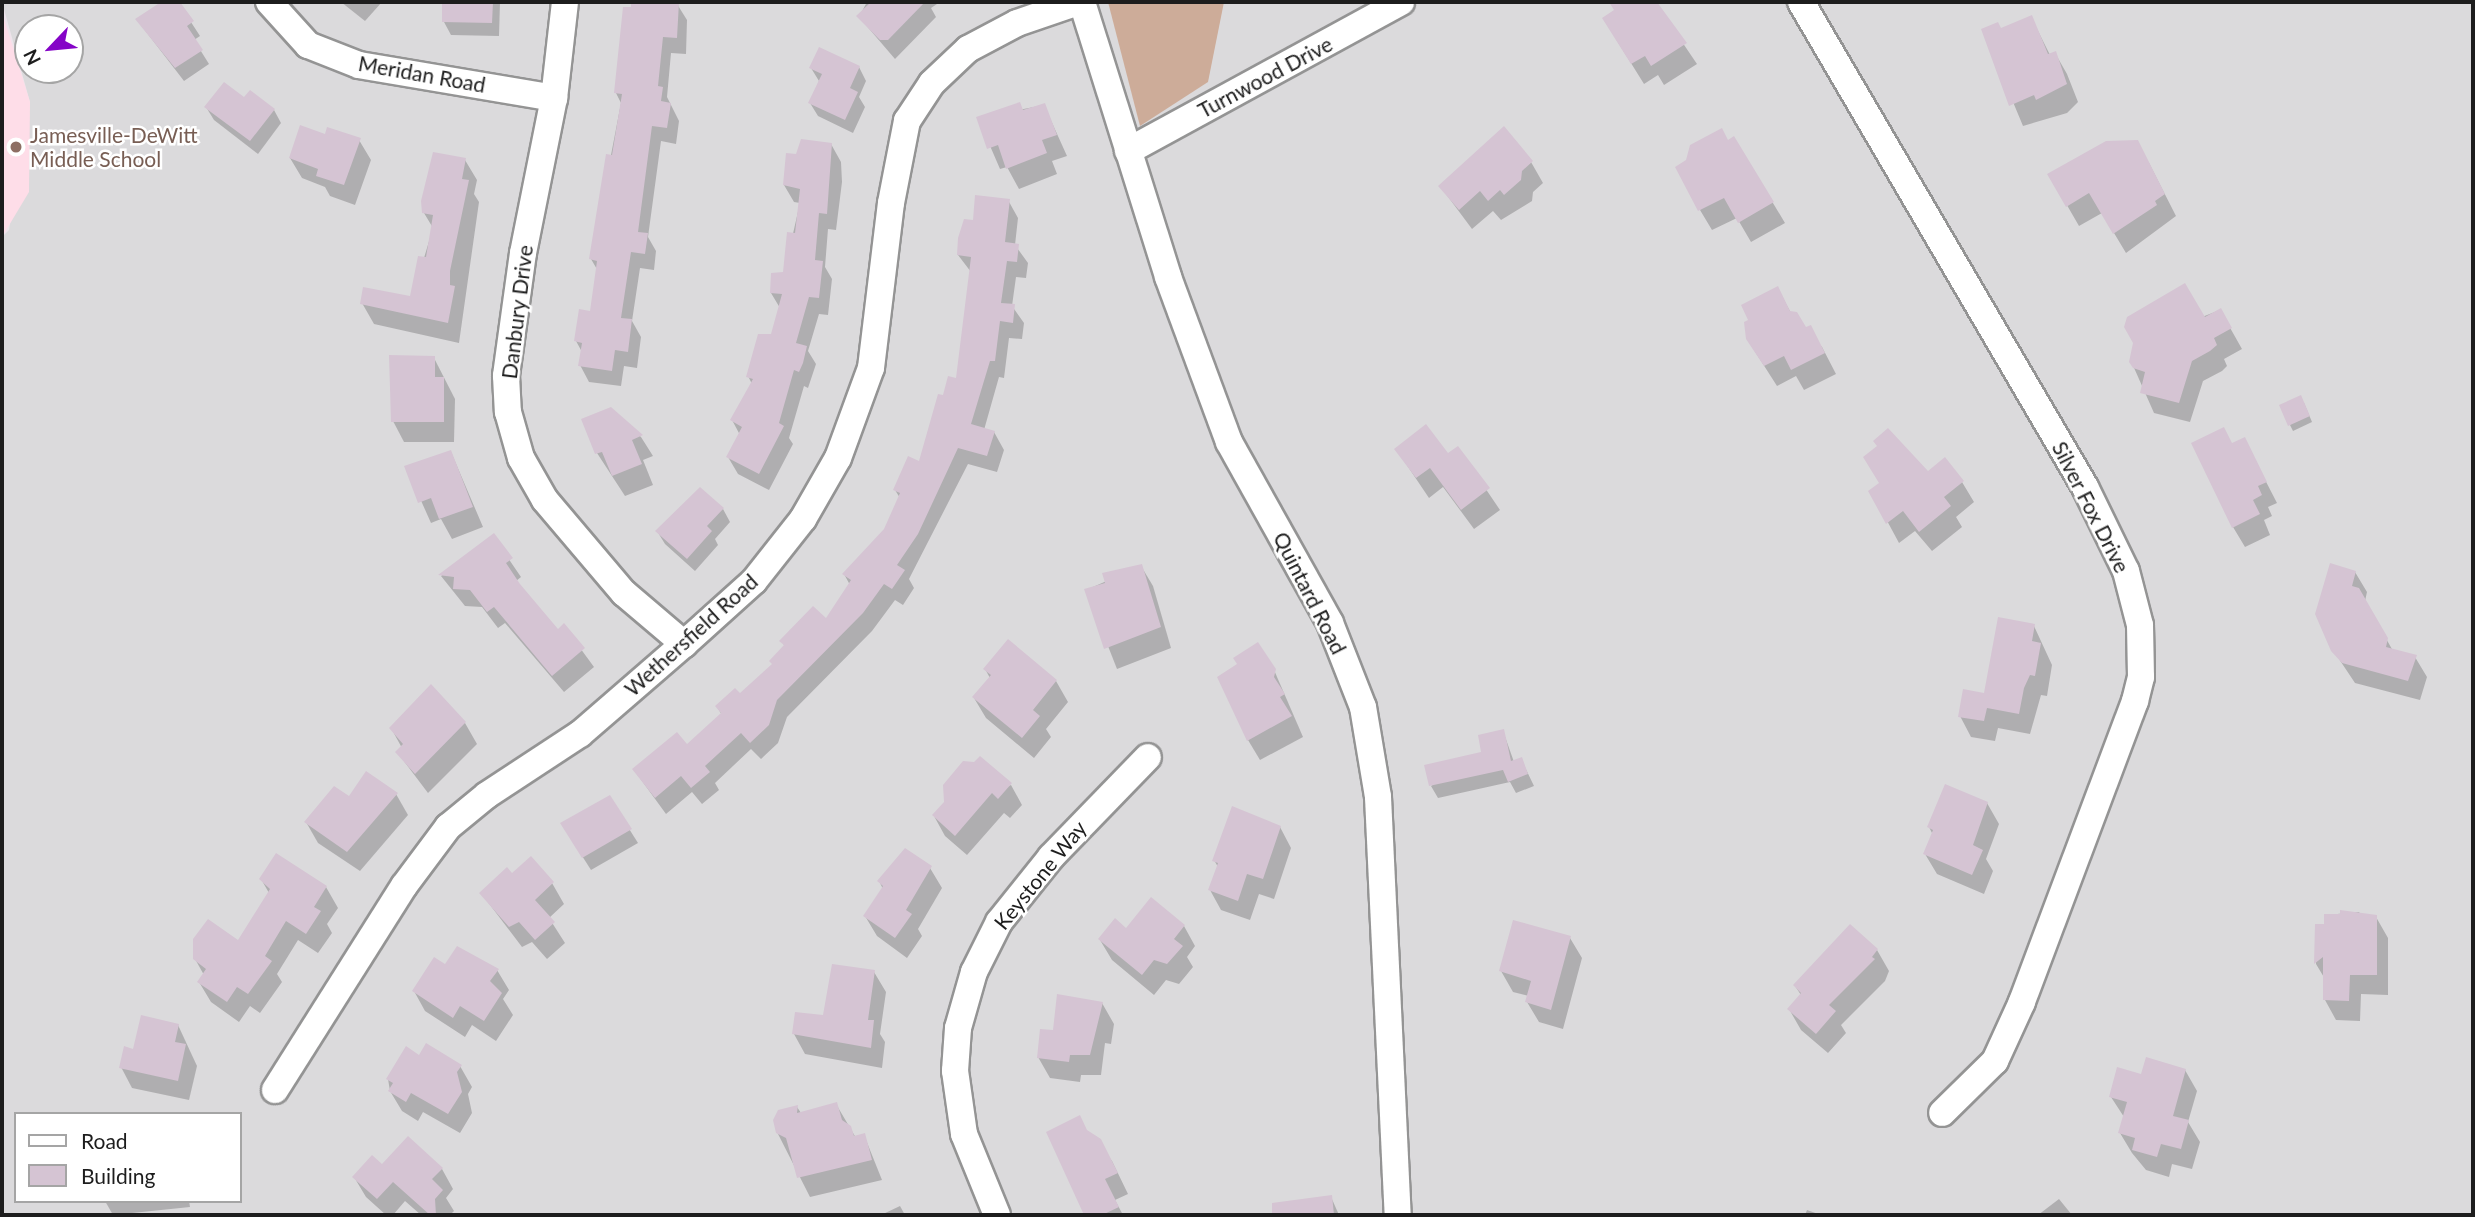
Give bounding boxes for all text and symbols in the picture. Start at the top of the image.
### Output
north arrow [14,14,84,84]
street label: Turnwood Drive [1193,31,1337,123]
text: N [18,46,45,69]
street label: Meridan Road [356,50,488,98]
place label: Jamesville-DeWitt Middle School [30,122,198,172]
marker: Jamesville-DeWitt Middle School [8,139,24,155]
street label: Danbury Drive [496,243,538,381]
street label: Silver Fox Drive [2047,437,2135,577]
street label: Quintard Road [1268,528,1352,658]
street label: Wethersfield Road [619,569,763,701]
street label: Keystone Way [988,815,1092,935]
legend [14,1112,242,1203]
text: Road [81,1128,128,1153]
text: Building [81,1163,156,1188]

